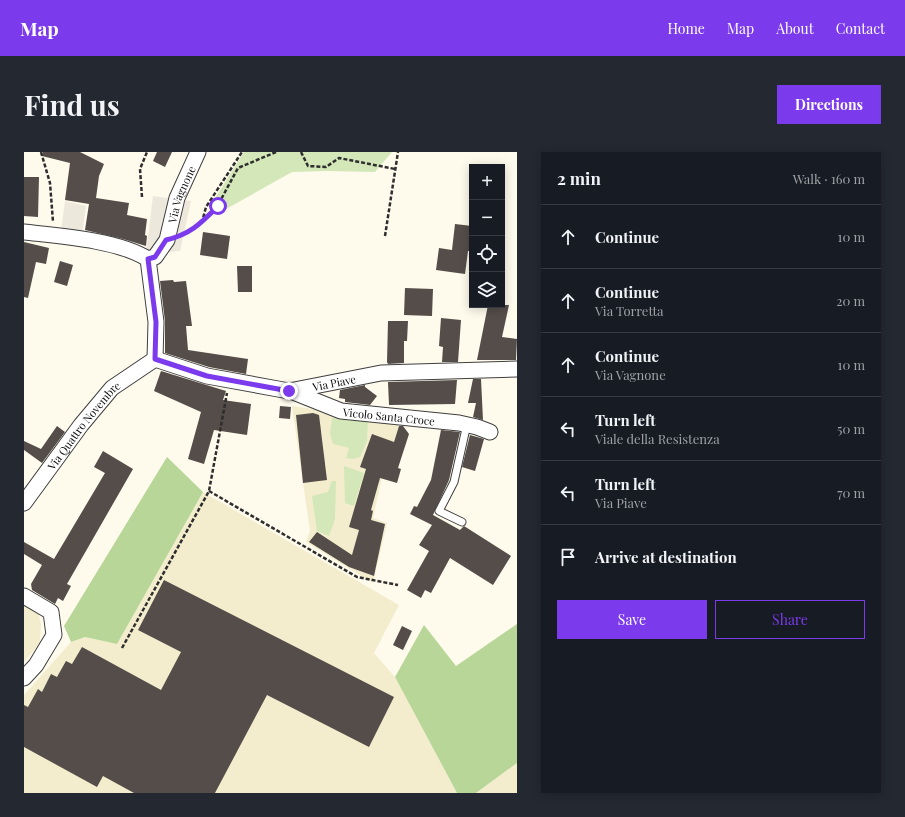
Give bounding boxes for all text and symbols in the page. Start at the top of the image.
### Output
text: Map [20,15,59,41]
text: Home [667,19,705,38]
text: Map [727,19,754,38]
text: About [776,19,814,38]
text: Contact [836,19,885,38]
button: Directions [777,85,881,124]
text: Find us [24,86,120,123]
street label: Via Vagnone [164,163,198,225]
map controls [469,164,505,308]
button: + [469,164,505,200]
text: 2 min [557,167,601,189]
text: Walk · 160 m [793,170,865,187]
route start [209,197,227,215]
button: − [469,200,505,236]
icon: ahead [557,226,579,248]
text: Continue [595,227,659,247]
text: 10 m [838,228,865,245]
button: locate [469,236,505,272]
button: layers [469,272,505,308]
text: Continue [595,282,659,302]
icon: ahead [557,290,579,312]
text: 20 m [836,292,865,309]
text: Via Torretta [595,302,664,319]
text: Continue [595,346,659,366]
icon: ahead [557,354,579,376]
text: 10 m [838,356,865,373]
text: Via Vagnone [595,366,666,383]
street label: Via Piave [310,371,357,394]
street label: Via Quattro Novembre [43,377,123,473]
route end [280,382,298,400]
street label: Vicolo Santa Croce [341,404,436,428]
text: Turn left [595,410,656,430]
icon: left [557,418,579,440]
text: 50 m [837,420,865,437]
text: Viale della Resistenza [595,430,720,447]
text: Turn left [595,474,656,494]
icon: left [557,482,579,504]
text: 70 m [837,484,865,501]
text: Via Piave [595,494,647,511]
icon: arrive [557,546,579,568]
text: Arrive at destination [595,547,737,567]
button: Save [557,600,707,639]
button: Share [715,600,865,639]

